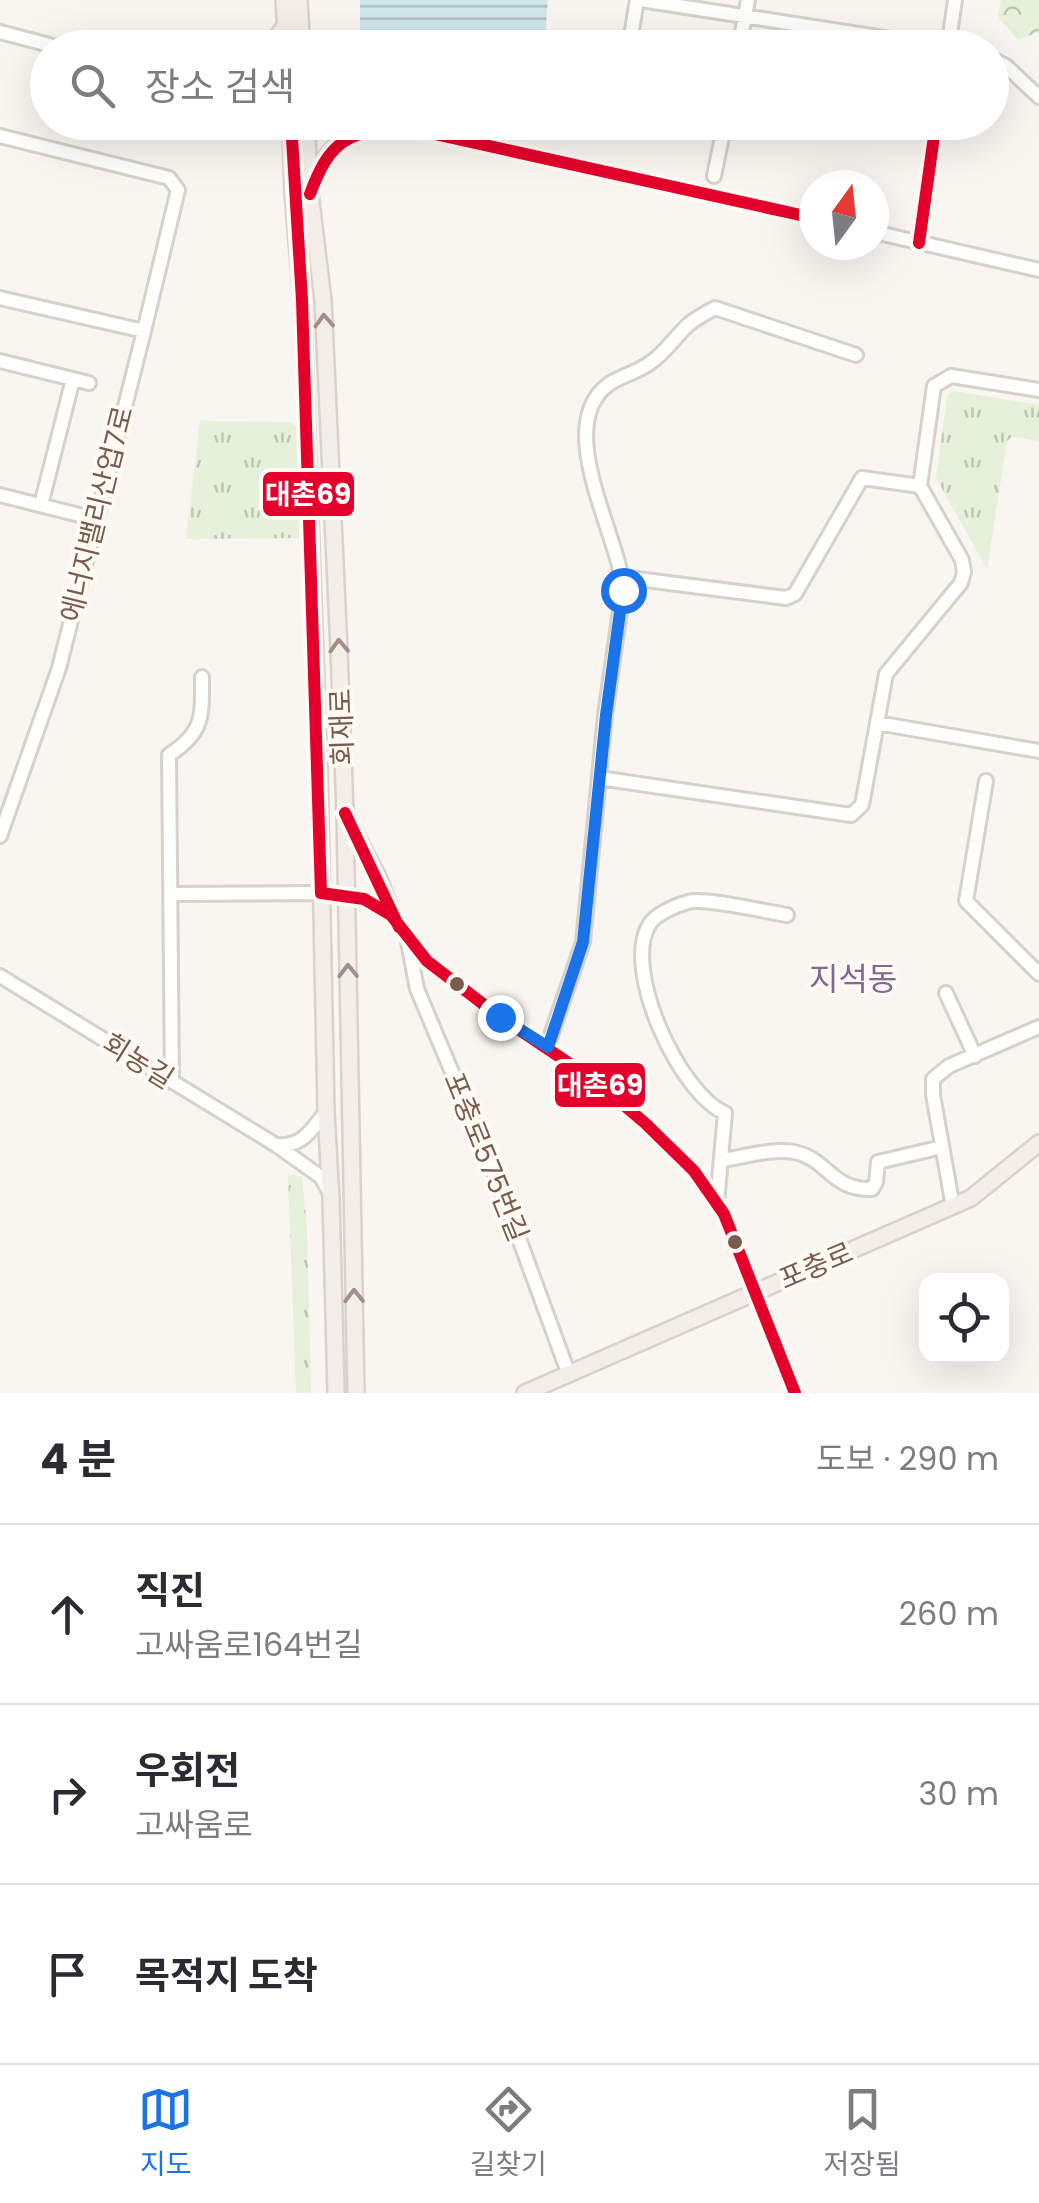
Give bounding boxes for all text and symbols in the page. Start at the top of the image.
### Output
search box [30,30,1009,140]
icon: search [65,58,120,113]
text: 장소 검색 [145,60,295,113]
north arrow [799,170,889,260]
one-way arrow [314,313,335,329]
street label: 에너지밸리산업7로 [51,402,143,626]
line badge: 대촌69 [261,470,356,518]
text: 대촌69 [265,475,351,514]
route start [601,568,647,614]
one-way arrow [329,637,350,653]
street label: 회재로 [321,688,363,766]
district label: 지석동 [809,956,897,1001]
one-way arrow [338,962,359,978]
unlabelled marker [447,974,467,994]
route end [478,995,524,1041]
street label: 회농길 [95,1024,181,1098]
line badge: 대촌69 [553,1061,647,1109]
text: 대촌69 [557,1066,643,1105]
street label: 포충로575번길 [434,1067,538,1247]
unlabelled marker [725,1232,745,1252]
street label: 포충로 [773,1233,859,1299]
map controls [919,1273,1009,1363]
button: locate [919,1273,1009,1363]
one-way arrow [343,1287,365,1302]
text: 4 분 [40,1430,116,1489]
text: 도보 · 290 m [816,1436,999,1481]
text: 직진 [135,1564,205,1617]
icon: ahead [40,1587,95,1642]
text: 260 m [899,1591,999,1636]
text: 고싸움로164번길 [135,1622,362,1667]
text: 우회전 [135,1744,240,1797]
icon: right [40,1767,95,1822]
text: 30 m [919,1771,999,1816]
text: 고싸움로 [135,1802,253,1847]
icon: arrive [40,1947,95,2002]
text: 목적지 도착 [135,1949,318,2002]
tab: 지도 [138,2082,193,2186]
tab: 길찾기 [470,2082,547,2186]
tab: 저장됨 [823,2082,901,2186]

